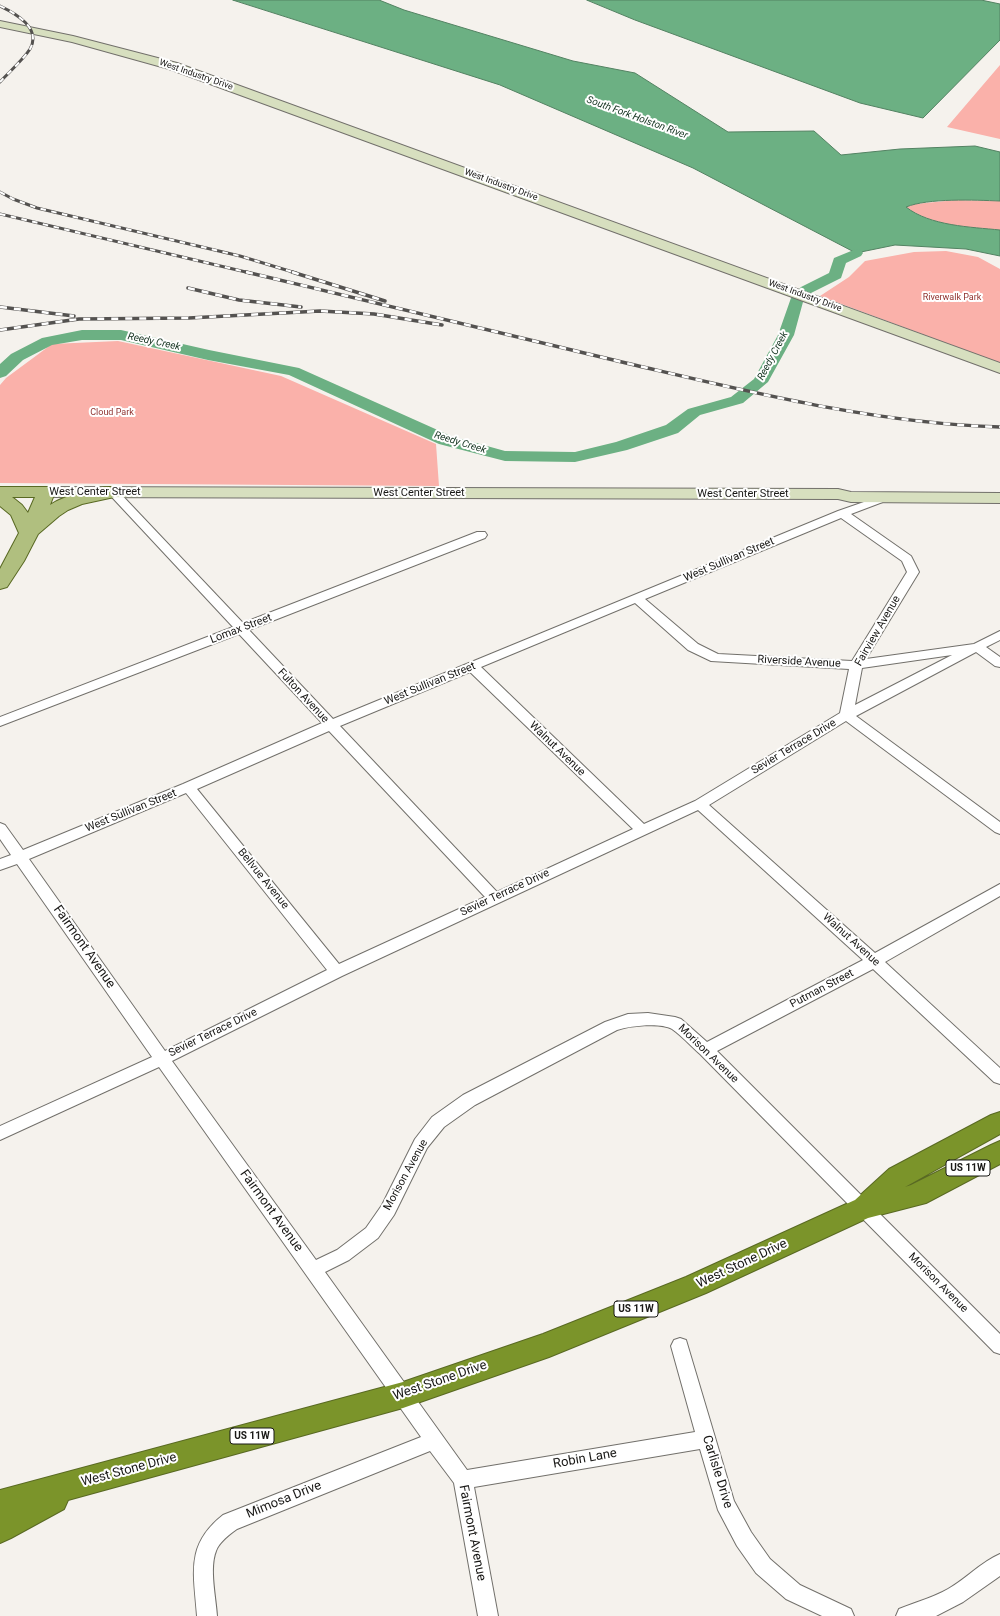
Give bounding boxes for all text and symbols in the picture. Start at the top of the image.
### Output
street label: West Industry Drive [158,57,234,93]
water label: South Fork Holston River [585,94,689,142]
street label: West Industry Drive [463,167,539,203]
street label: West Industry Drive [767,278,843,314]
park label: Riverwalk Park [923,293,981,303]
water label: Reedy Creek [755,330,791,382]
water label: Reedy Creek [127,331,181,353]
park label: Cloud Park [90,408,134,418]
water label: Reedy Creek [433,429,487,457]
street label: West Center Street [49,485,141,499]
street label: West Center Street [373,486,465,500]
street label: West Center Street [697,487,789,501]
street label: West Sullivan Street [682,535,776,585]
street label: Fairview Avenue [852,593,904,669]
street label: Lomax Street [208,611,274,647]
street label: Riverside Avenue [757,653,841,671]
street label: West Sullivan Street [383,660,477,708]
street label: Fulton Avenue [275,666,331,726]
street label: Sevier Terrace Drive [749,716,839,778]
street label: Walnut Avenue [526,719,588,779]
street label: West Sullivan Street [84,787,178,835]
street label: Bellvue Avenue [235,846,291,912]
street label: Sevier Terrace Drive [458,867,552,919]
street label: Fairmont Avenue [50,903,118,991]
street label: Walnut Avenue [820,911,882,969]
street label: Putman Street [788,967,856,1011]
street label: Sevier Terrace Drive [167,1006,259,1060]
street label: Morison Avenue [675,1022,741,1086]
street label: Morison Avenue [381,1137,431,1213]
road number: US 11W [946,1160,990,1176]
street label: Fairmont Avenue [236,1167,306,1255]
street label: West Stone Drive [694,1236,790,1292]
street label: Morison Avenue [905,1250,971,1316]
road number: US 11W [614,1301,658,1317]
street label: West Stone Drive [391,1358,489,1404]
road number: US 11W [230,1428,274,1444]
street label: Carlisle Drive [699,1434,735,1510]
street label: Robin Lane [552,1446,618,1472]
street label: West Stone Drive [80,1450,178,1490]
street label: Mimosa Drive [244,1478,324,1522]
street label: Fairmont Avenue [455,1484,489,1582]

